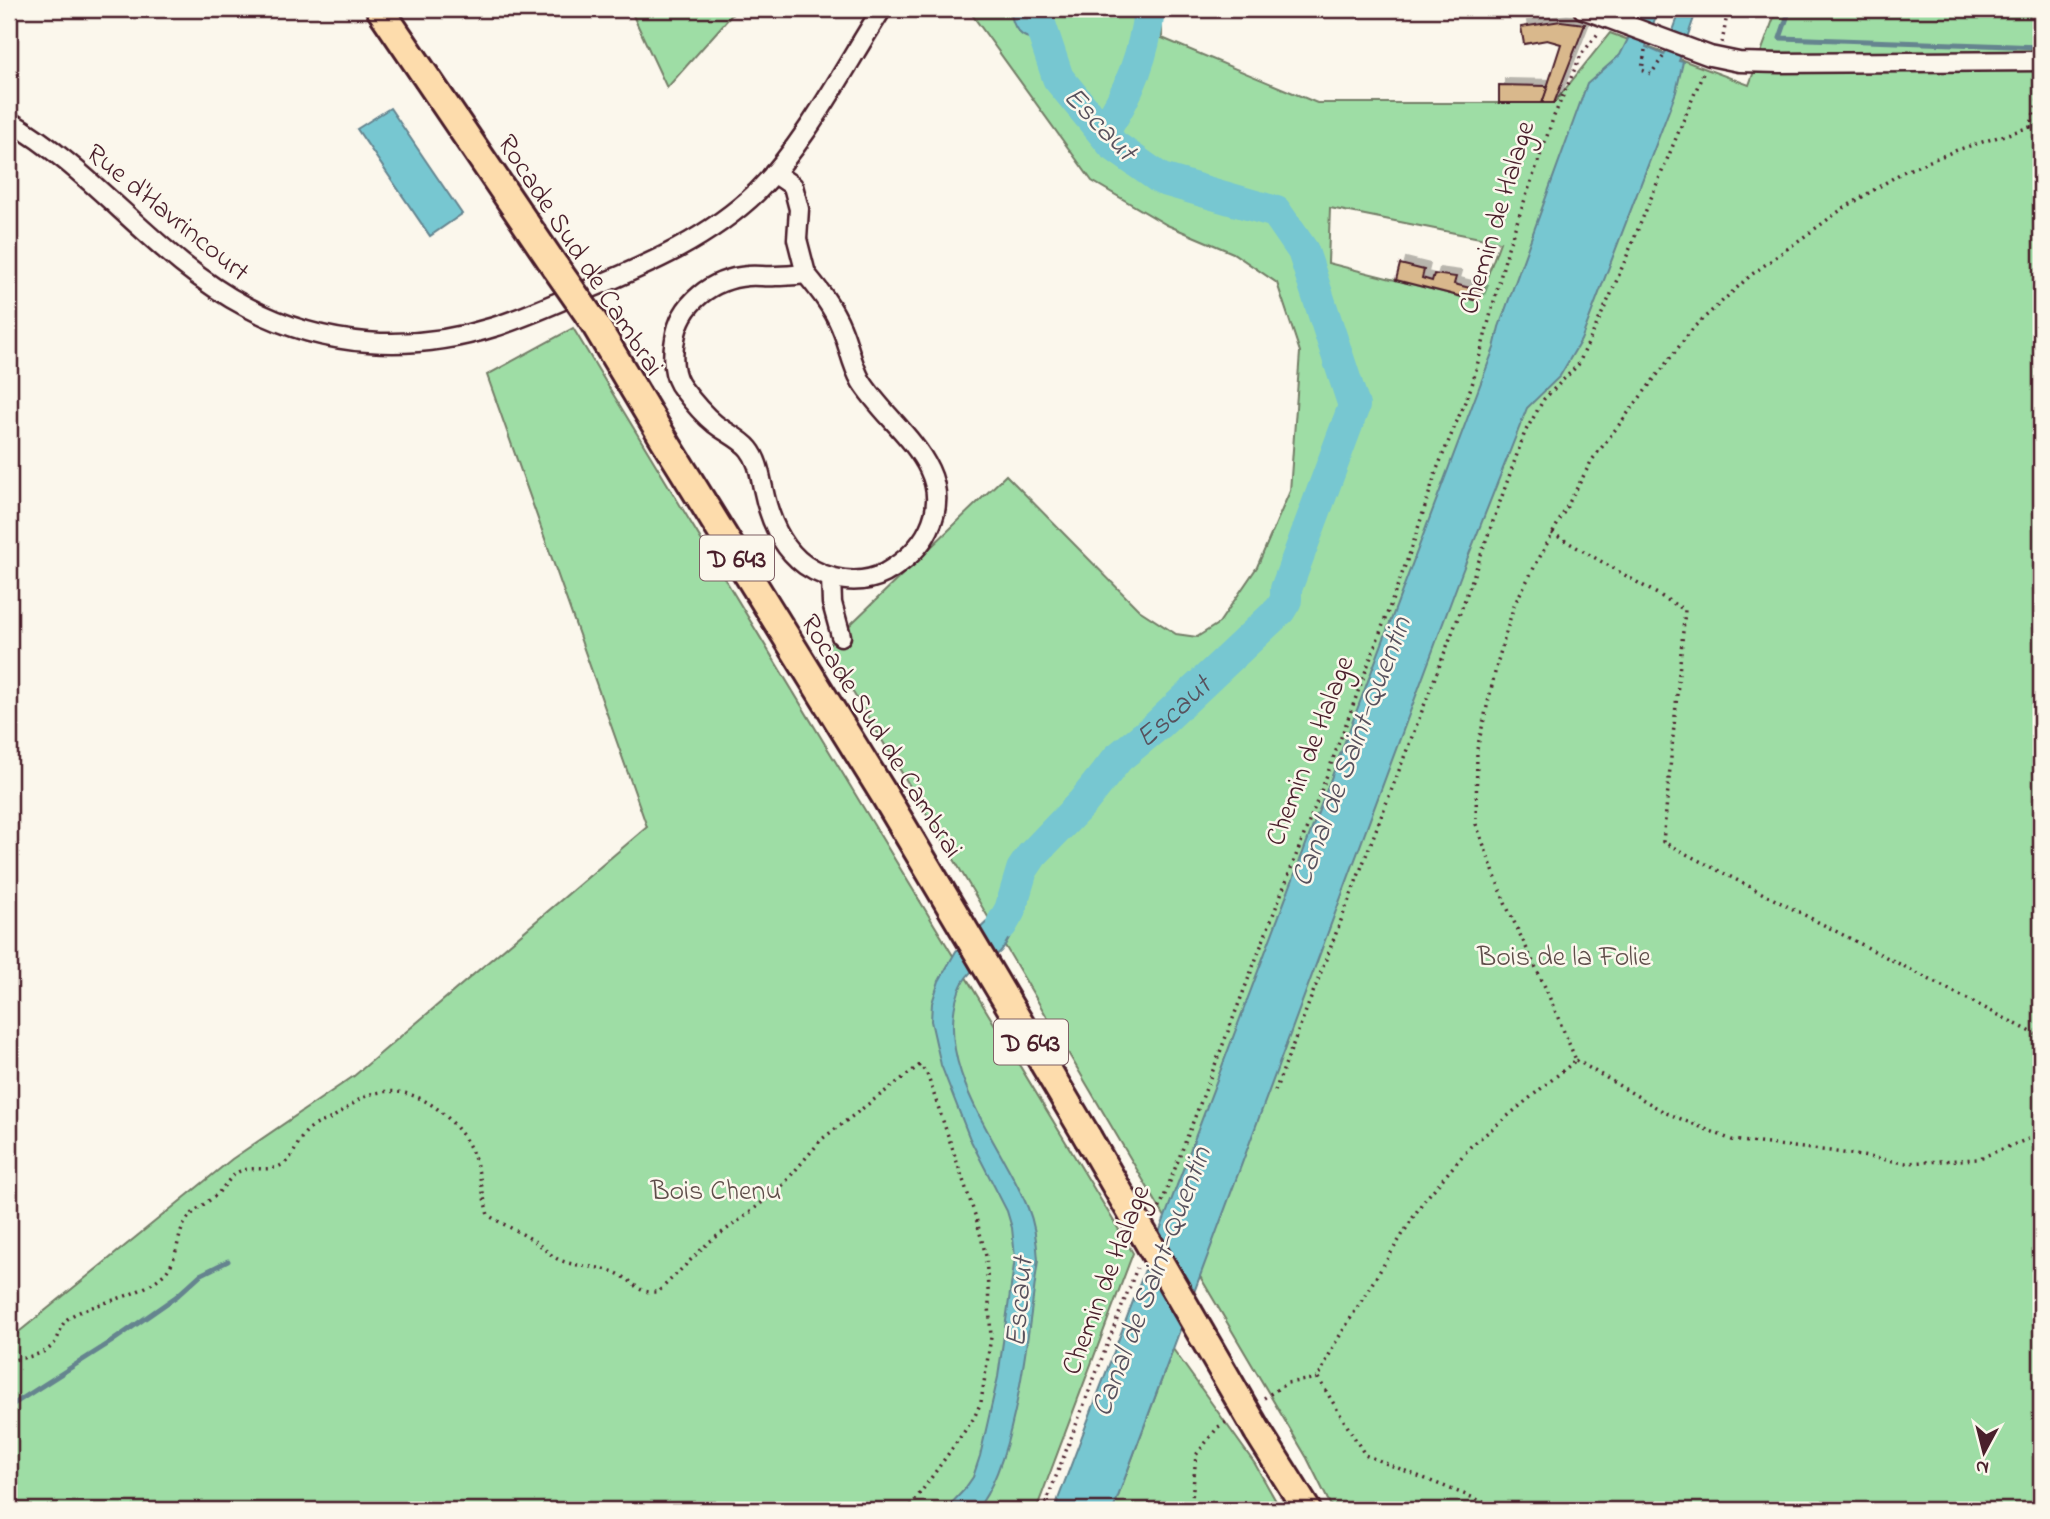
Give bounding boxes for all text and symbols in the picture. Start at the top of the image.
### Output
water label: Escaut [1052,77,1148,175]
street label: Chemin de Halage [1449,116,1547,320]
street label: Rocade Sud de Cambrai [485,127,673,385]
street label: Rue d'Havrincourt [76,135,258,293]
road number: D 643 [700,536,774,580]
street label: Rocade Sud de Cambrai [788,607,972,867]
water label: Canal de Saint-Quentin [1281,610,1425,893]
street label: Chemin de Halage [1256,650,1366,852]
water label: Escaut [1127,664,1225,760]
park label: Bois de la Folie [1476,938,1651,979]
road number: D 643 [994,1020,1068,1064]
water label: Canal de Saint-Quentin [1081,1140,1225,1423]
park label: Bois Chenu [650,1172,781,1213]
street label: Chemin de Halage [1052,1179,1162,1381]
water label: Escaut [995,1253,1047,1349]
north arrow [1948,1418,2018,1488]
text: N [1974,1452,1990,1481]

